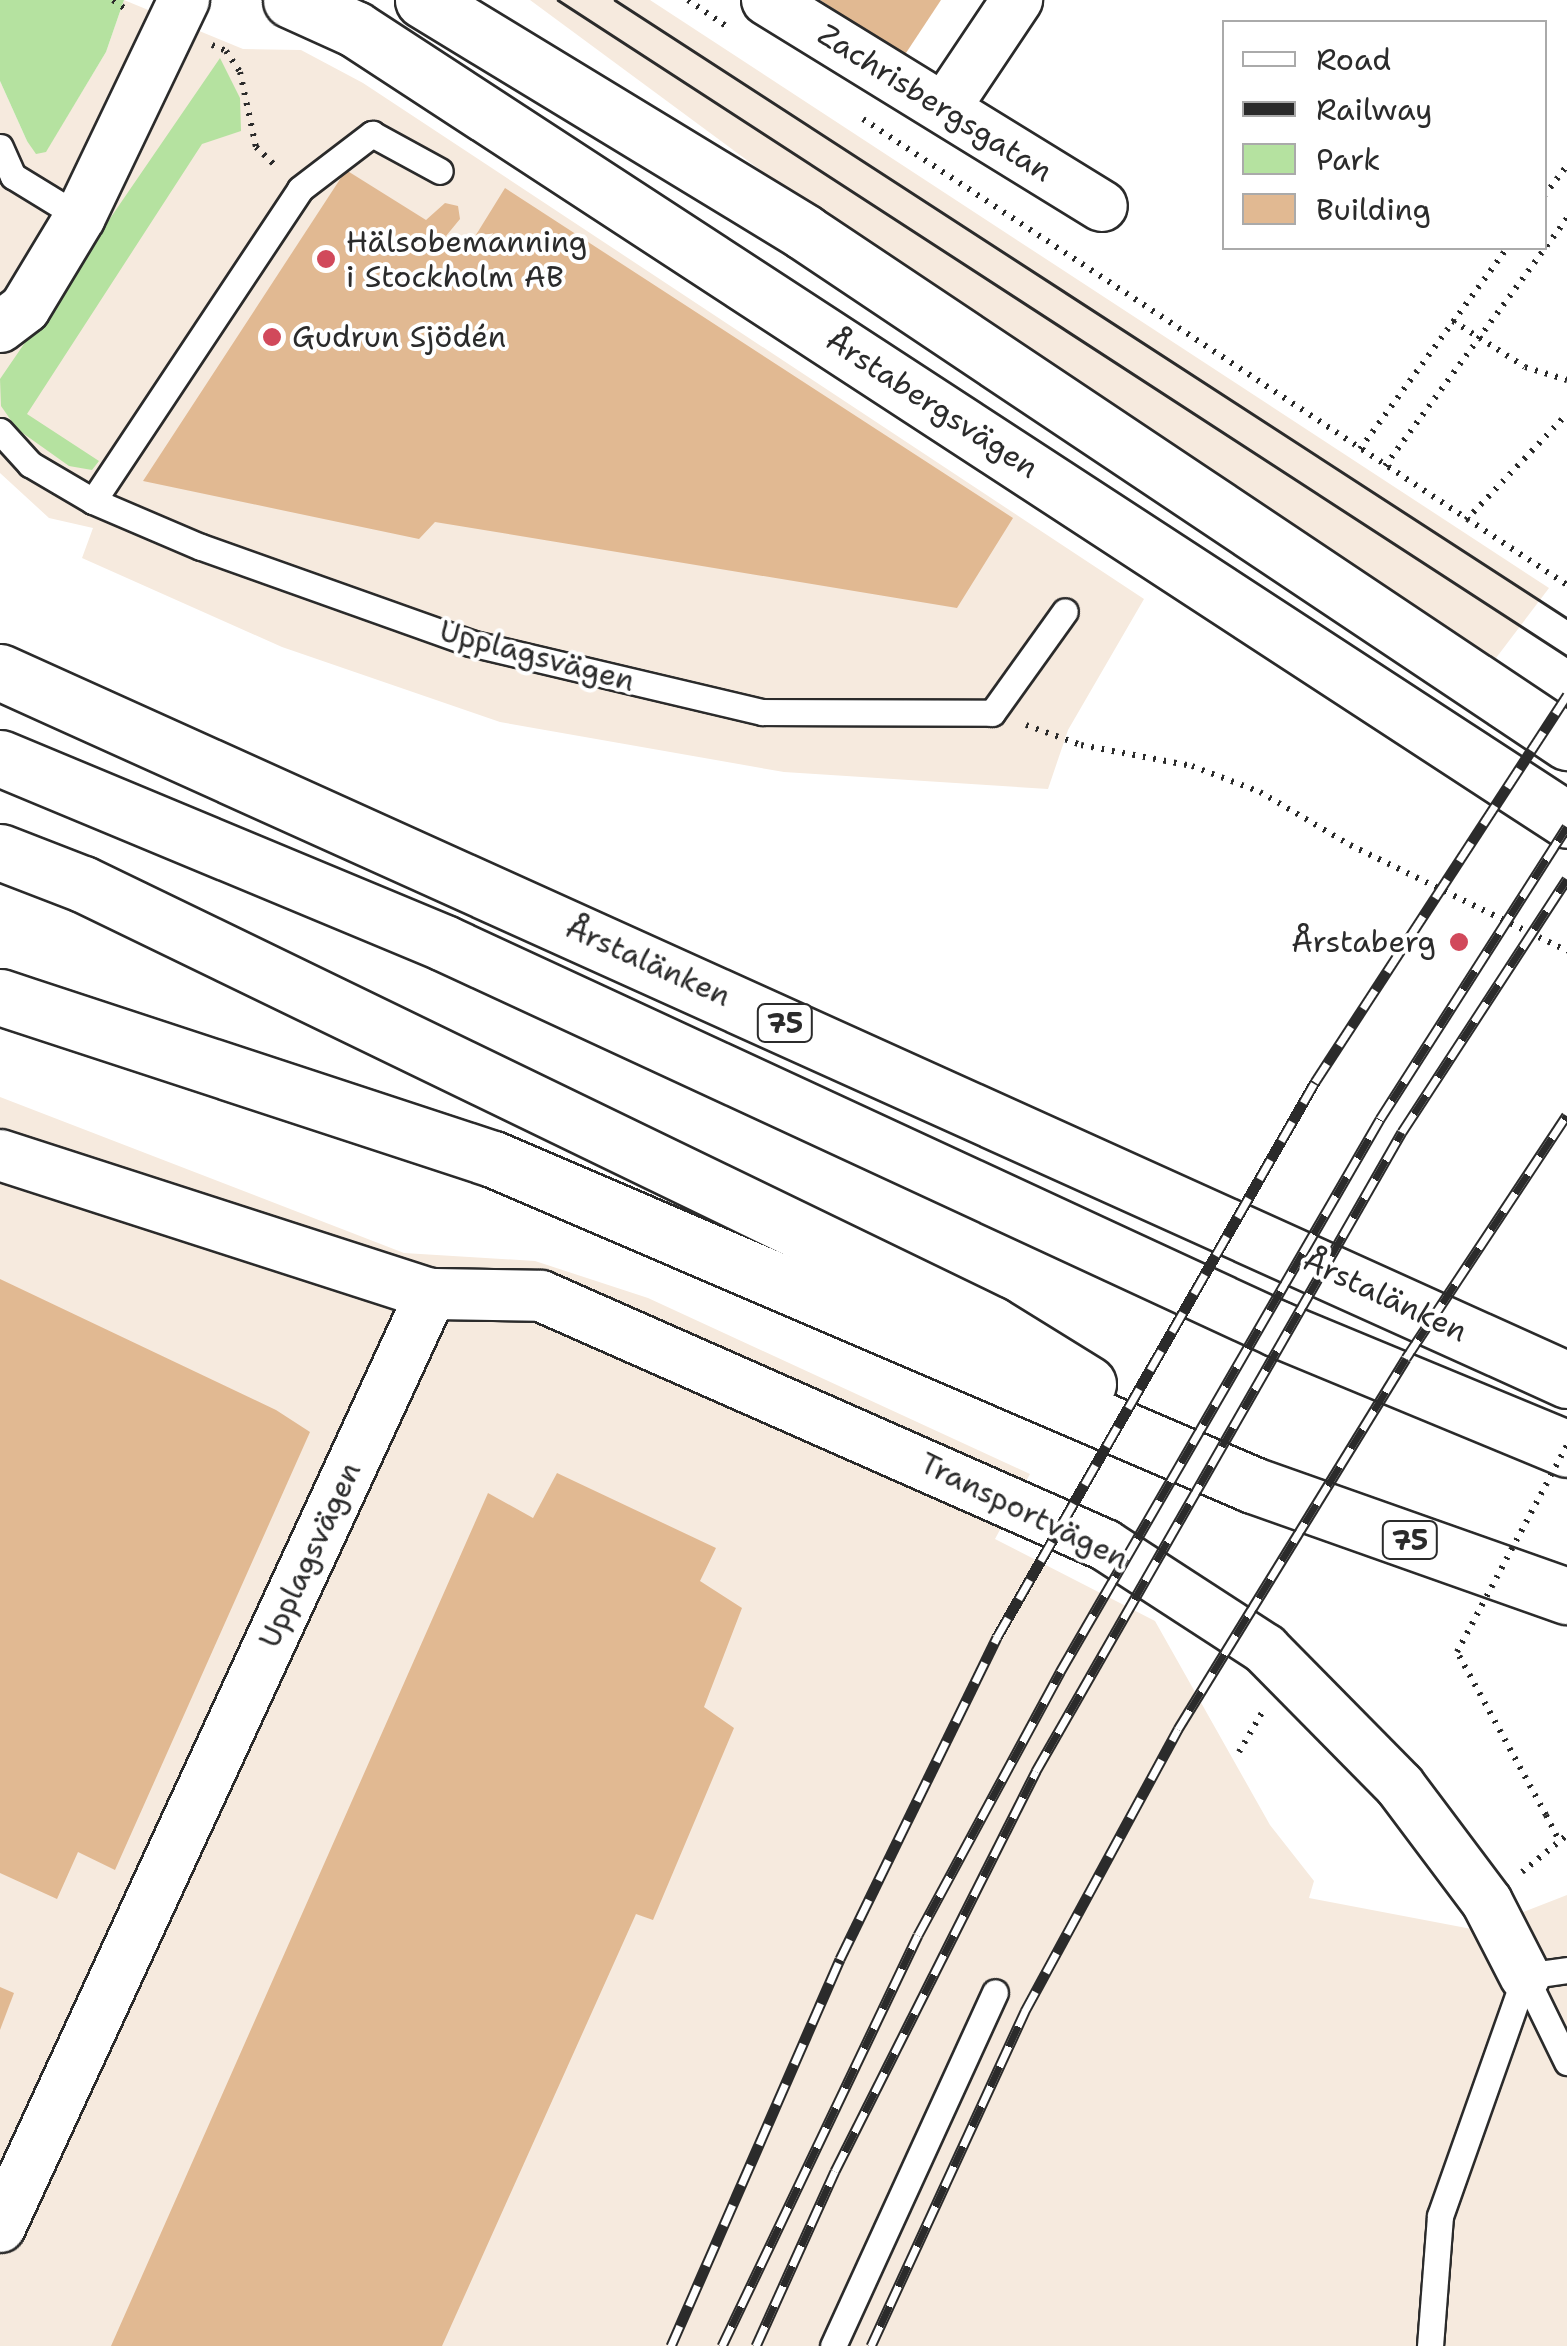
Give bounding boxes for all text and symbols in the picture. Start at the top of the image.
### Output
street label: Zachrisbergsgatan [811,16,1059,190]
legend [1222,20,1547,250]
text: Road [1316,39,1391,80]
text: Railway [1316,89,1432,130]
text: Park [1316,139,1380,180]
text: Building [1316,189,1431,230]
place label: Hälsobemanning i Stockholm AB [346,224,587,294]
marker: Hälsobemanning i Stockholm AB [315,248,337,270]
place label: Gudrun Sjödén [292,319,506,355]
street label: Årstabergsvägen [819,322,1045,486]
marker: Gudrun Sjödén [261,326,283,348]
street label: Upplagsvägen [436,613,638,699]
street label: Årstalänken [560,910,736,1014]
place label: Årstaberg [1291,924,1436,960]
marker: Årstaberg [1446,929,1472,955]
road number: 75 [755,1000,815,1046]
street label: Årstalänken [1297,1242,1473,1350]
street label: Transportvägen [914,1445,1134,1577]
street label: Upplagsvägen [251,1457,369,1653]
road number: 75 [1380,1517,1440,1563]

